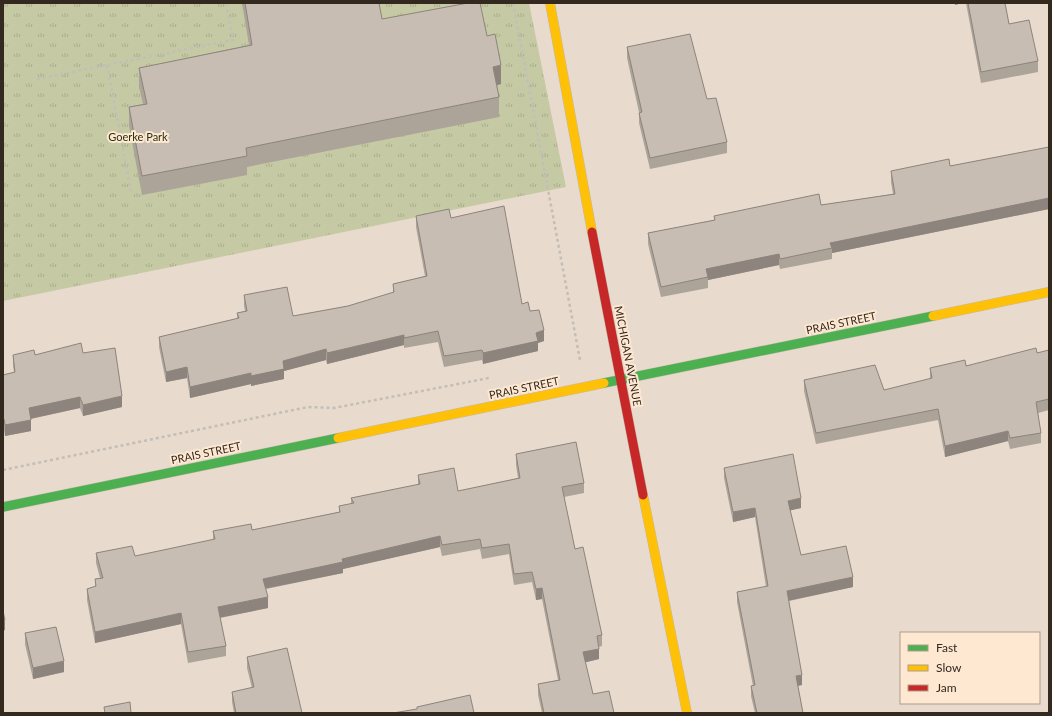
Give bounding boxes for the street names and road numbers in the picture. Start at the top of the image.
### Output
street label: MICHIGAN AVENUE [612,305,645,407]
street label: PRAIS STREET [805,309,878,336]
street label: PRAIS STREET [488,374,561,401]
street label: PRAIS STREET [170,439,243,466]

